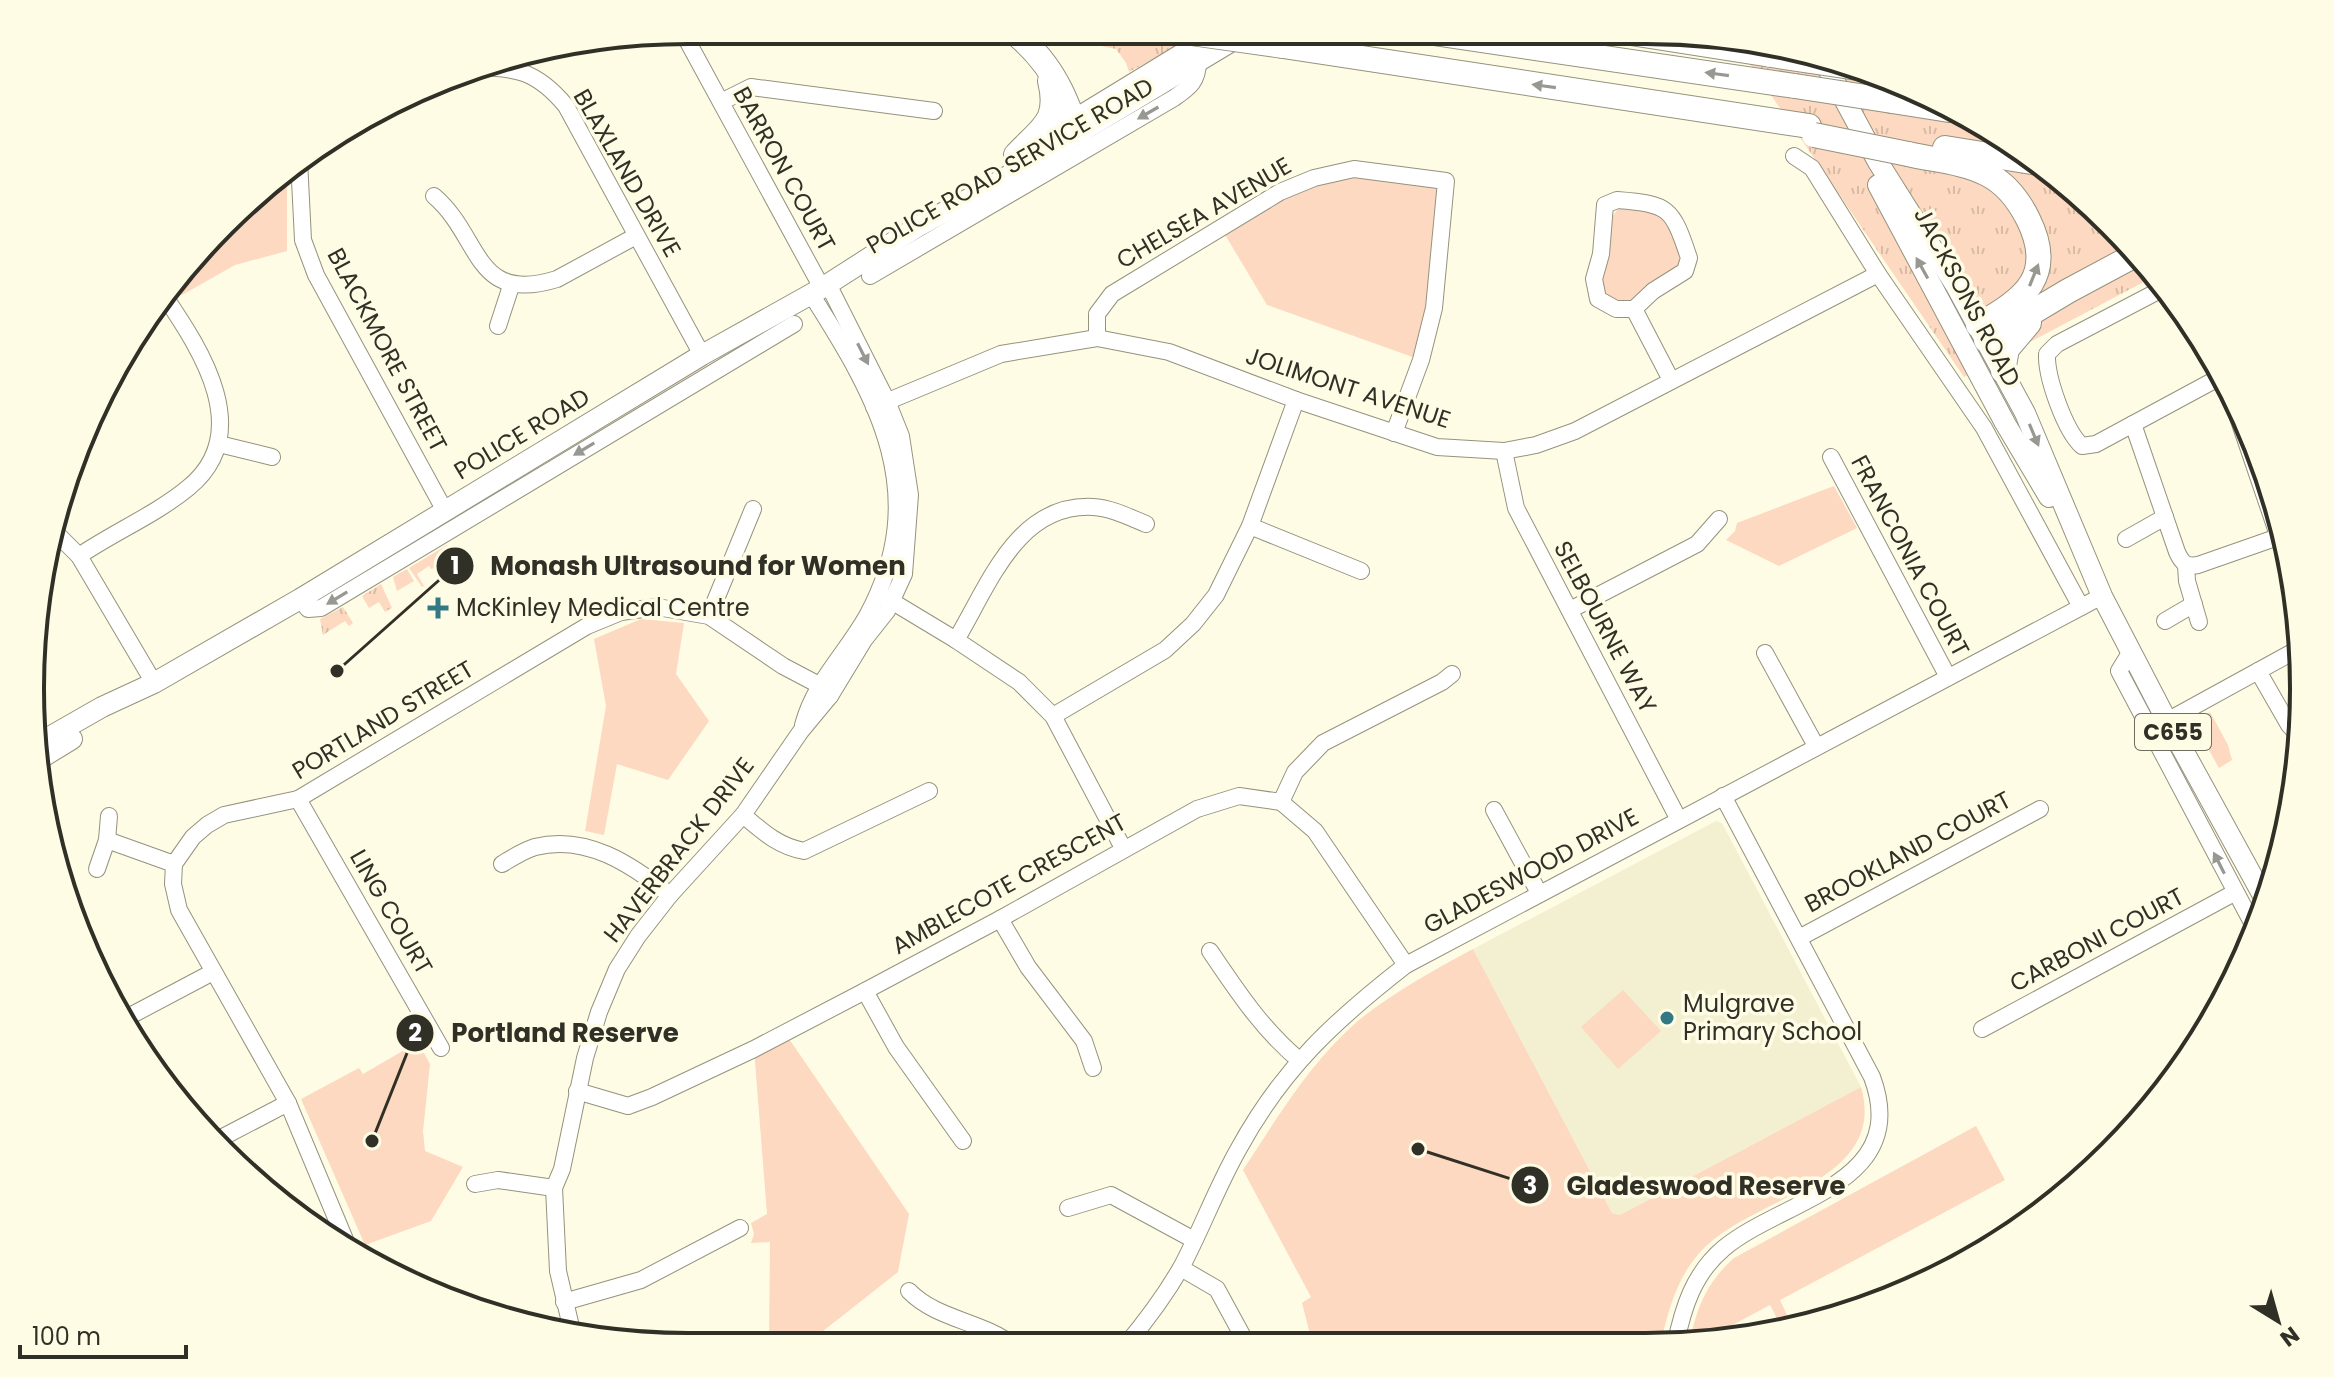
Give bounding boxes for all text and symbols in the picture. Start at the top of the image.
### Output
one-way arrow [1705,67,1730,80]
street label: POLICE ROAD SERVICE ROAD [860,70,1159,261]
one-way arrow [1531,79,1556,92]
street label: BARRON COURT [726,81,843,257]
street label: BLAXLAND DRIVE [566,83,689,263]
one-way arrow [1137,106,1159,120]
street label: CHELSEA AVENUE [1110,149,1297,276]
street label: JACKSONS ROAD [1906,201,2029,392]
street label: BLACKMORE STREET [320,242,455,457]
one-way arrow [1915,257,1929,279]
one-way arrow [2028,262,2041,286]
street label: JOLIMONT AVENUE [1241,339,1455,436]
one-way arrow [857,342,870,365]
street label: POLICE ROAD [448,380,596,487]
one-way arrow [2028,423,2041,447]
one-way arrow [573,442,595,456]
street label: FRANCONIA COURT [1843,449,1978,662]
street label: SELBOURNE WAY [1546,535,1665,719]
callout: Monash Ultrasound for Women [435,541,922,591]
text: Monash Ultrasound for Women [490,548,906,584]
text: 1 [450,549,460,582]
one-way arrow [326,591,348,605]
place label: McKinley Medical Centre [456,591,750,624]
marker: McKinley Medical Centre [427,597,449,619]
street label: PORTLAND STREET [286,652,480,787]
road number: C655 [2135,714,2211,750]
street label: HAVERBRACK DRIVE [596,750,761,949]
street label: BROOKLAND COURT [1799,783,2017,920]
street label: GLADESWOOD DRIVE [1417,800,1644,941]
street label: AMBLECOTE CRESCENT [886,805,1132,962]
street label: LING COURT [342,843,441,980]
one-way arrow [2212,852,2225,875]
street label: CARBONI COURT [2004,880,2190,999]
place label: Mulgrave Primary School [1683,987,1862,1048]
callout: Portland Reserve [395,1008,695,1058]
marker: Mulgrave Primary School [1658,1009,1676,1027]
text: Portland Reserve [451,1015,679,1051]
text: 2 [408,1016,422,1049]
callout: Gladeswood Reserve [1510,1160,1862,1210]
text: Gladeswood Reserve [1566,1168,1846,1204]
text: 3 [1523,1169,1537,1202]
north arrow [2238,1281,2318,1361]
scale bar [20,1309,186,1359]
text: N [2274,1319,2306,1354]
text: 100 m [32,1320,101,1353]

